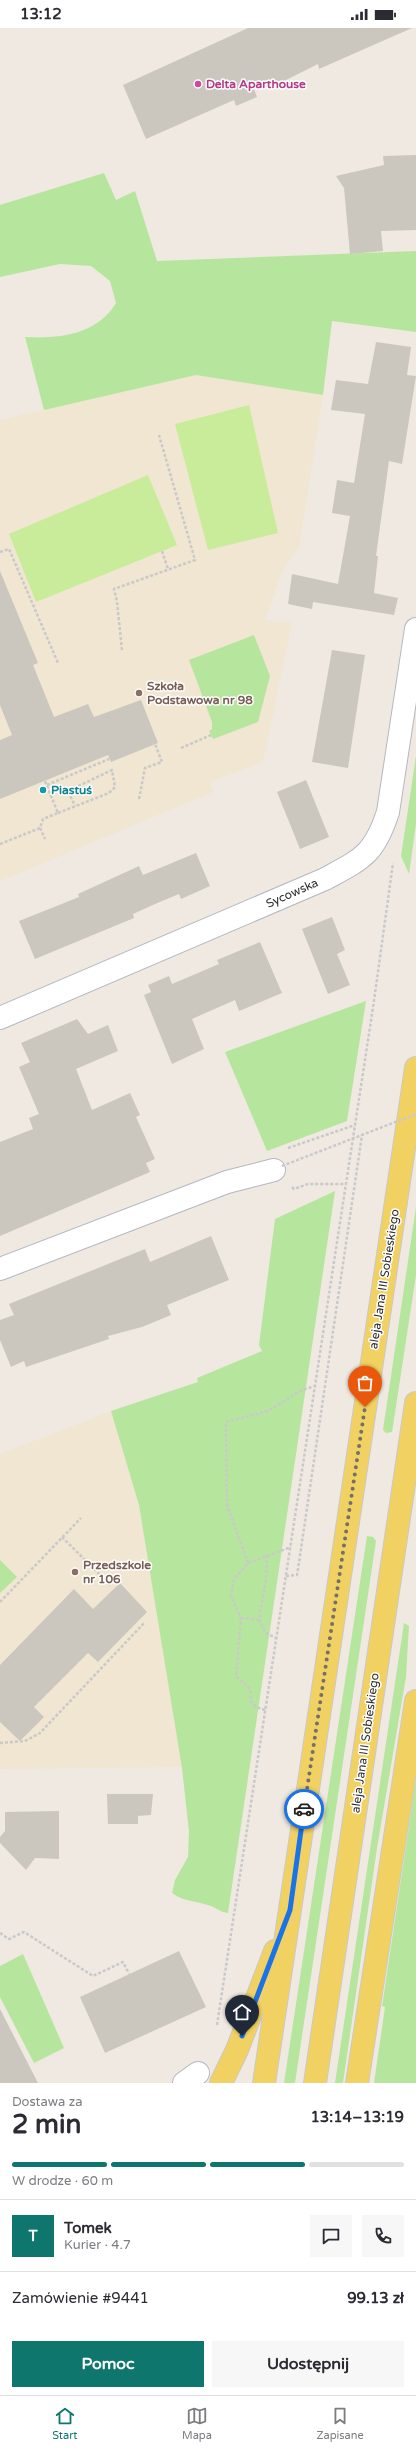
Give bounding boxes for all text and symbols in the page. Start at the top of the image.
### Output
text: 13:12 [20,5,62,23]
place label: Delta Aparthouse [206,77,306,92]
marker: Delta Aparthouse [193,79,203,89]
place label: Szkoła Podstawowa nr 98 [147,679,253,707]
marker: Szkoła Podstawowa nr 98 [134,688,144,698]
place label: Piastuś [51,783,92,797]
marker: Piastuś [38,785,48,795]
street label: Sycowska [264,875,320,911]
street label: aleja Jana III Sobieskiego [366,1208,402,1350]
pin [348,1366,382,1407]
icon: bag [354,1372,376,1394]
place label: Przedszkole nr 106 [83,1558,151,1586]
marker: Przedszkole nr 106 [70,1567,80,1577]
street label: aleja Jana III Sobieskiego [348,1672,382,1814]
courier [284,1789,324,1829]
icon: car [293,1798,315,1820]
pin [225,1995,259,2036]
icon: home [231,2001,253,2023]
text: Dostawa za [12,2094,82,2110]
text: 13:14–13:19 [310,2108,404,2126]
text: 2 min [12,2109,81,2140]
text: W drodze · 60 m [12,2173,113,2189]
button: chat [310,2215,352,2257]
button: phone [362,2215,404,2257]
text: Tomek [64,2219,112,2237]
text: T [28,2227,38,2245]
text: Kurier · 4.7 [64,2237,131,2253]
text: Zamówienie #9441 [12,2289,149,2307]
text: 99.13 zł [347,2289,404,2307]
button: Pomoc [12,2341,204,2387]
button: Udostępnij [212,2341,404,2387]
tab: Start [52,2405,78,2442]
tab: Mapa [182,2405,212,2442]
tab: Zapisane [316,2405,364,2442]

